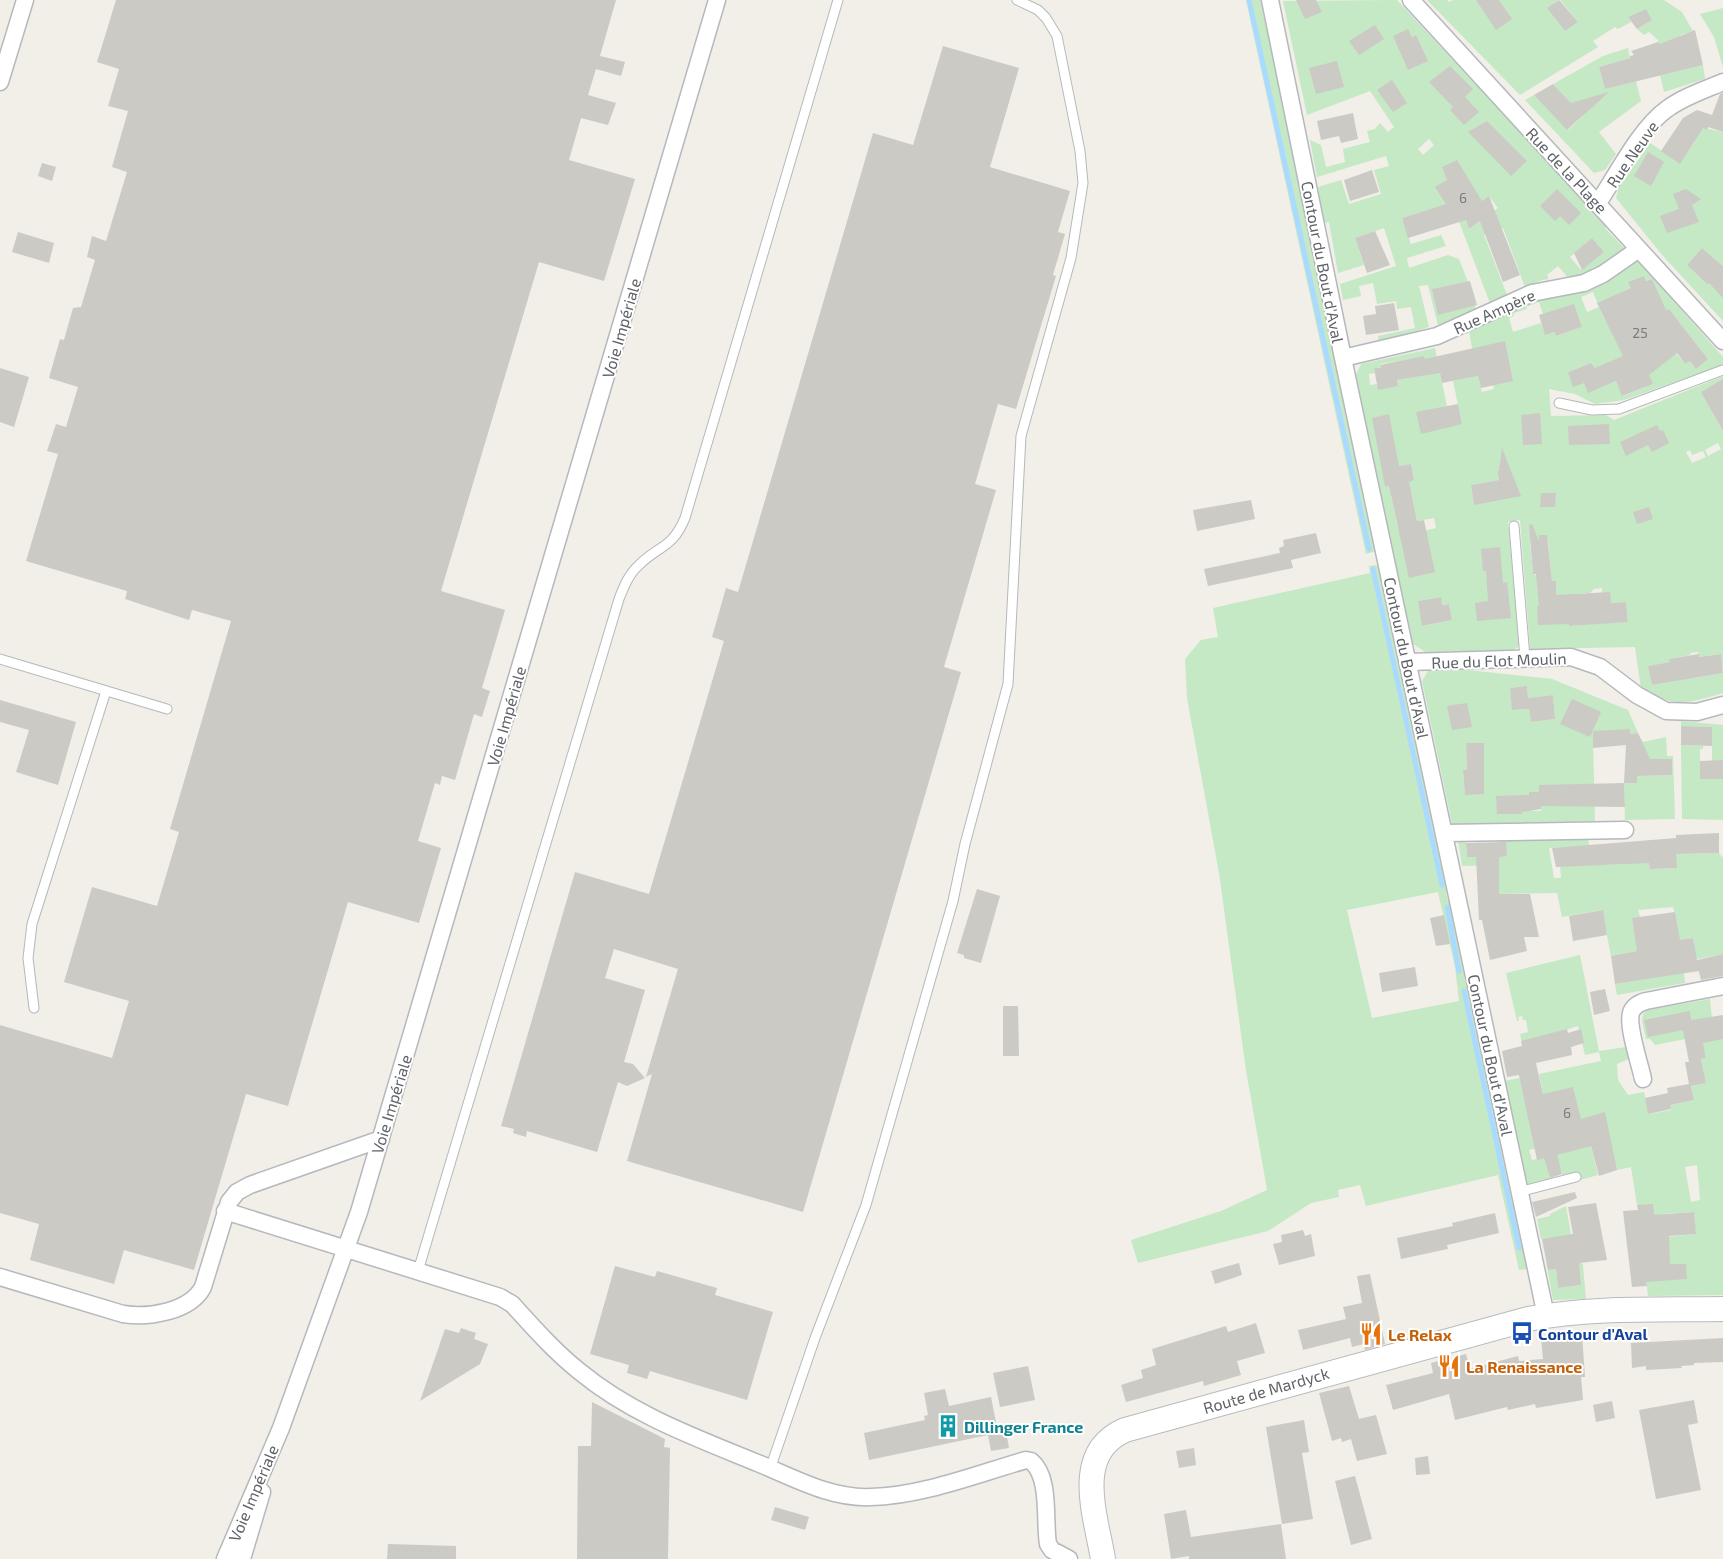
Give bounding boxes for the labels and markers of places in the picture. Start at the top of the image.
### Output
bus stop icon: Contour d'Aval [1509,1320,1535,1346]
restaurant icon: Le Relax [1358,1321,1384,1347]
place label: Contour d'Aval [1538,1324,1648,1343]
place label: Le Relax [1388,1325,1452,1344]
restaurant icon: La Renaissance [1436,1353,1462,1379]
place label: La Renaissance [1466,1357,1582,1376]
building icon: Dillinger France [935,1413,961,1439]
place label: Dillinger France [964,1417,1083,1436]

